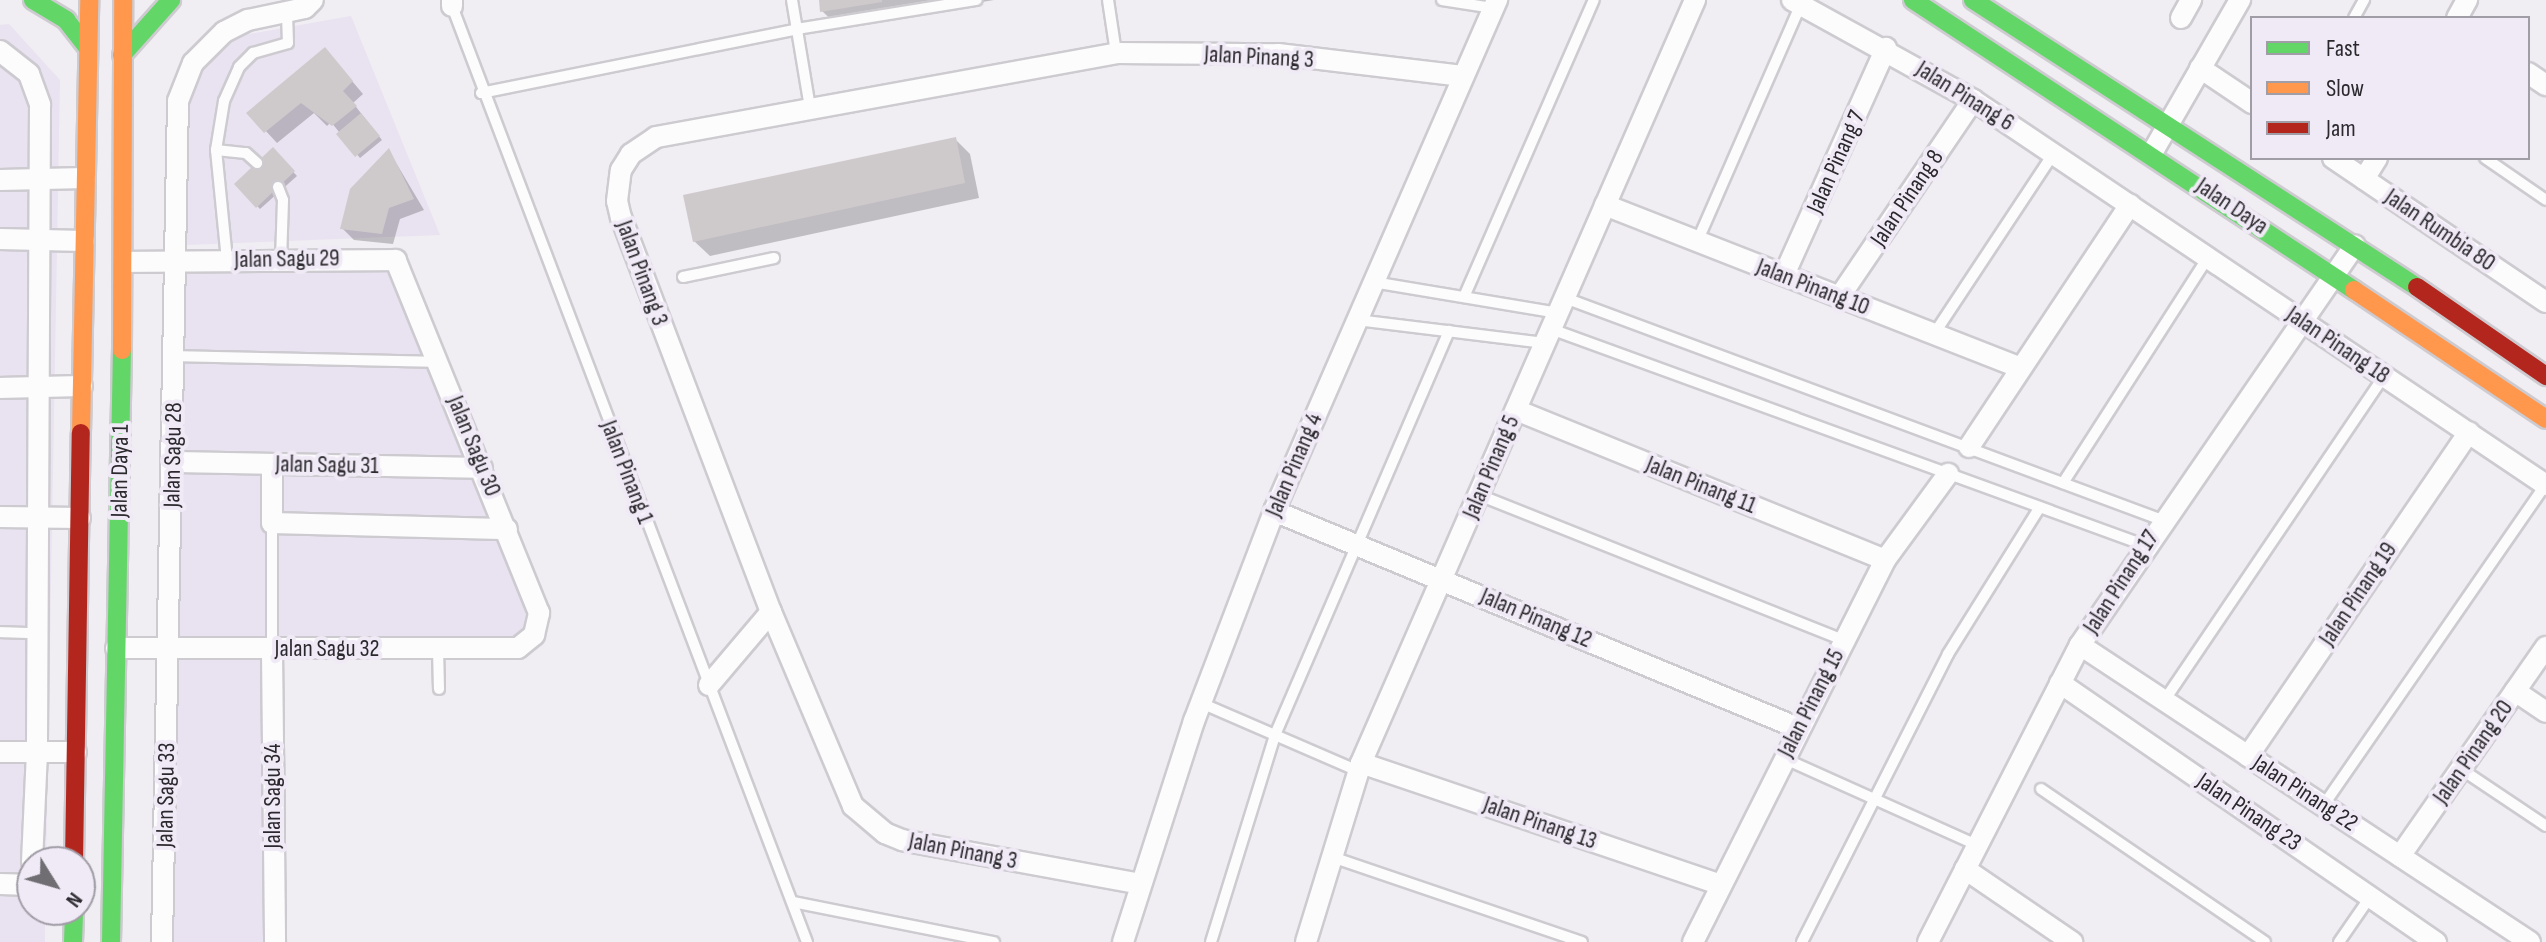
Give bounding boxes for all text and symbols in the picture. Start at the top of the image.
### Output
legend [2250,16,2530,160]
text: Fast [2326,34,2360,63]
street label: Jalan Pinang 3 [1203,40,1315,74]
street label: Jalan Pinang 6 [1911,55,2019,137]
text: Slow [2326,74,2364,103]
street label: Jalan Pinang 7 [1801,106,1871,218]
text: Jam [2326,114,2356,143]
street label: Jalan Pinang 8 [1864,144,1950,252]
street label: Jalan Daya [2190,171,2274,241]
street label: Jalan Rumbia 80 [2379,183,2501,277]
street label: Jalan Pinang 3 [610,216,674,330]
street label: Jalan Sagu 29 [234,244,340,274]
street label: Jalan Pinang 10 [1752,252,1874,322]
street label: Jalan Pinang 18 [2281,300,2395,390]
street label: Jalan Sagu 30 [441,392,507,500]
street label: Jalan Sagu 28 [158,402,188,508]
street label: Jalan Pinang 4 [1259,409,1329,521]
street label: Jalan Pinang 5 [1456,411,1526,523]
street label: Jalan Pinang 1 [594,416,660,528]
street label: Jalan Daya 1 [105,424,135,518]
street label: Jalan Sagu 31 [275,450,379,480]
street label: Jalan Pinang 11 [1642,450,1760,520]
street label: Jalan Pinang 17 [2077,525,2165,639]
street label: Jalan Pinang 19 [2313,537,2403,651]
street label: Jalan Pinang 12 [1476,582,1596,654]
street label: Jalan Sagu 32 [275,635,379,663]
street label: Jalan Pinang 15 [1771,644,1851,762]
street label: Jalan Pinang 20 [2427,694,2519,810]
street label: Jalan Sagu 33 [151,742,181,848]
street label: Jalan Sagu 34 [259,743,287,849]
street label: Jalan Pinang 22 [2247,748,2363,838]
street label: Jalan Pinang 23 [2191,767,2307,857]
street label: Jalan Pinang 13 [1479,790,1601,856]
street label: Jalan Pinang 3 [906,826,1020,876]
north arrow [16,846,96,926]
text: N [60,887,88,912]

